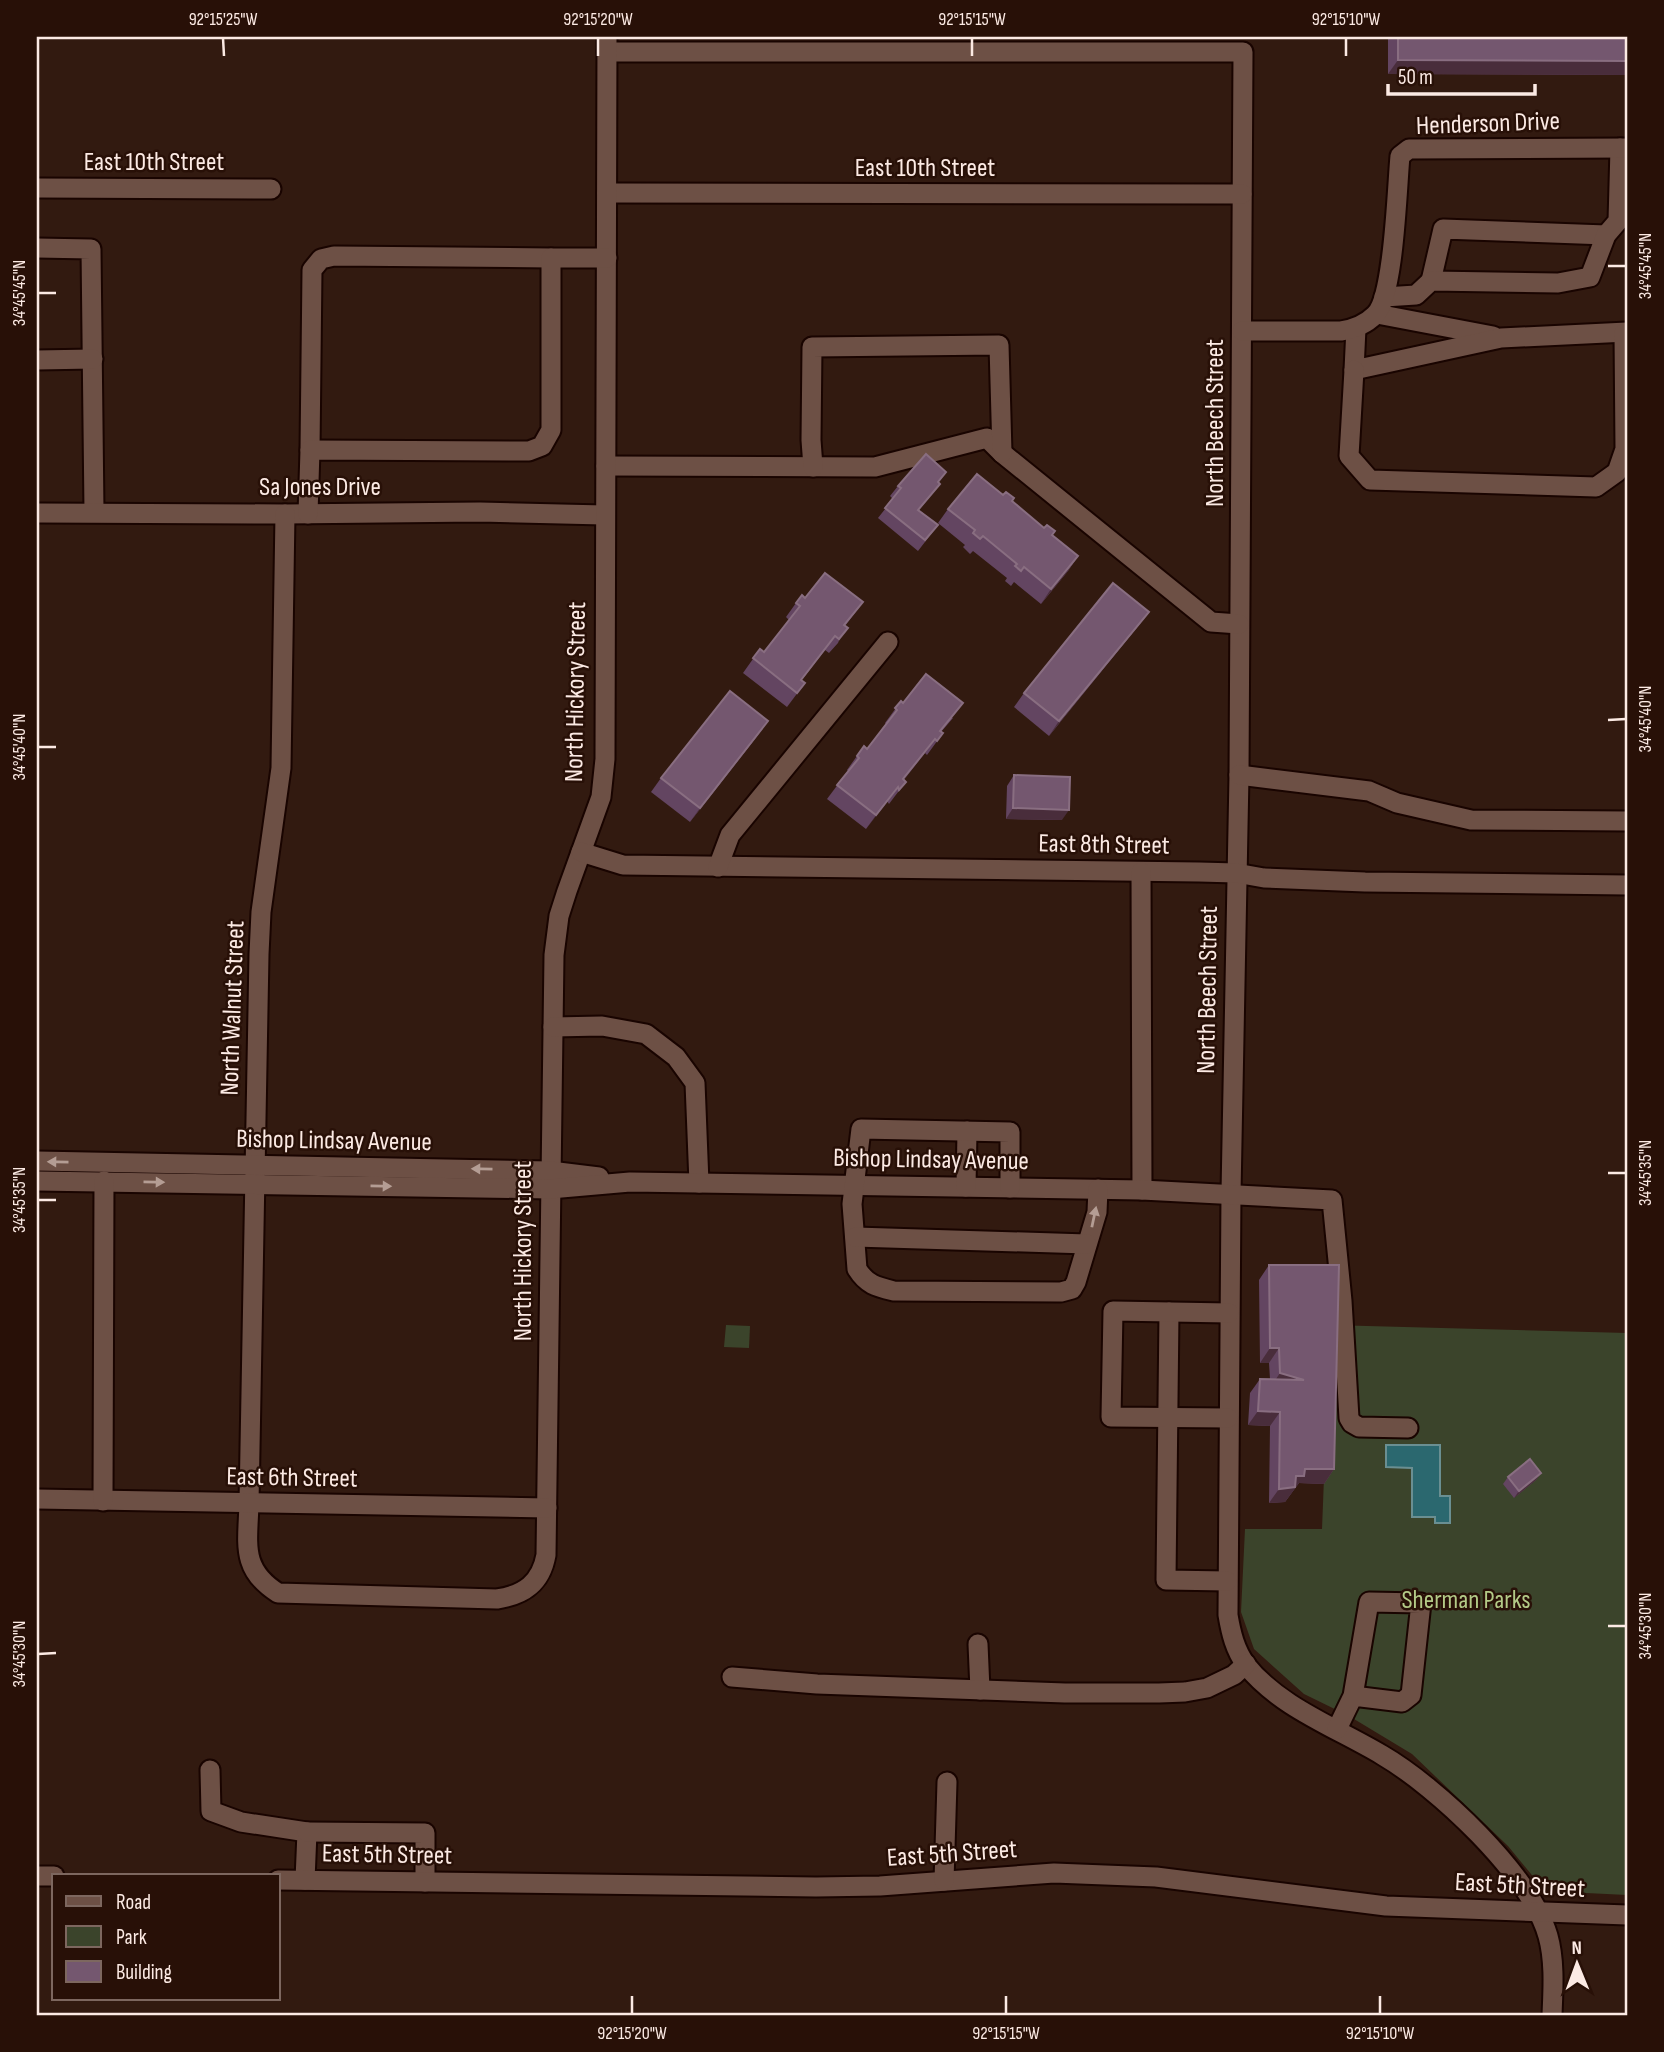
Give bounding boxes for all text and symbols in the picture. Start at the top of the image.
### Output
text: 92°15'25"W [189,9,258,30]
text: 92°15'20"W [563,9,633,30]
text: 92°15'15"W [938,9,1006,30]
text: 92°15'10"W [1312,9,1380,30]
scale bar [1388,52,1534,96]
text: 50 m [1398,65,1433,90]
street label: Henderson Drive [1416,106,1560,142]
street label: East 10th Street [84,147,224,178]
street label: East 10th Street [855,153,995,184]
text: 34°45'45"N [1635,233,1656,299]
text: 34°45'45"N [9,260,30,326]
street label: North Beech Street [1200,339,1231,507]
street label: Sa Jones Drive [259,472,381,503]
street label: North Hickory Street [559,601,593,782]
text: 34°45'40"N [1635,686,1656,753]
text: 34°45'40"N [9,714,30,781]
street label: East 8th Street [1038,828,1170,862]
street label: North Beech Street [1191,906,1225,1074]
street label: North Walnut Street [214,920,252,1096]
street label: Bishop Lindsay Avenue [236,1124,432,1158]
text: 34°45'35"N [1635,1140,1656,1206]
street label: Bishop Lindsay Avenue [833,1143,1029,1177]
one-way arrow [47,1156,69,1167]
street label: North Hickory Street [508,1161,539,1341]
one-way arrow [471,1164,493,1175]
text: 34°45'35"N [9,1167,30,1233]
one-way arrow [143,1176,165,1188]
one-way arrow [371,1181,393,1192]
one-way arrow [1089,1206,1100,1228]
street label: East 6th Street [226,1461,358,1495]
park label: Sherman Parks [1401,1585,1531,1616]
text: 34°45'30"N [1635,1592,1656,1660]
text: 34°45'30"N [9,1620,30,1688]
street label: East 5th Street [886,1834,1018,1874]
street label: East 5th Street [322,1838,452,1872]
street label: East 5th Street [1454,1867,1586,1905]
legend [52,1874,280,2000]
text: Road [116,1890,151,1915]
text: Park [116,1925,147,1950]
north arrow [1542,1930,1612,2000]
text: N [1571,1937,1582,1960]
text: Building [116,1960,172,1985]
text: 92°15'20"W [597,2023,667,2044]
text: 92°15'15"W [972,2023,1040,2044]
text: 92°15'10"W [1346,2023,1414,2044]

